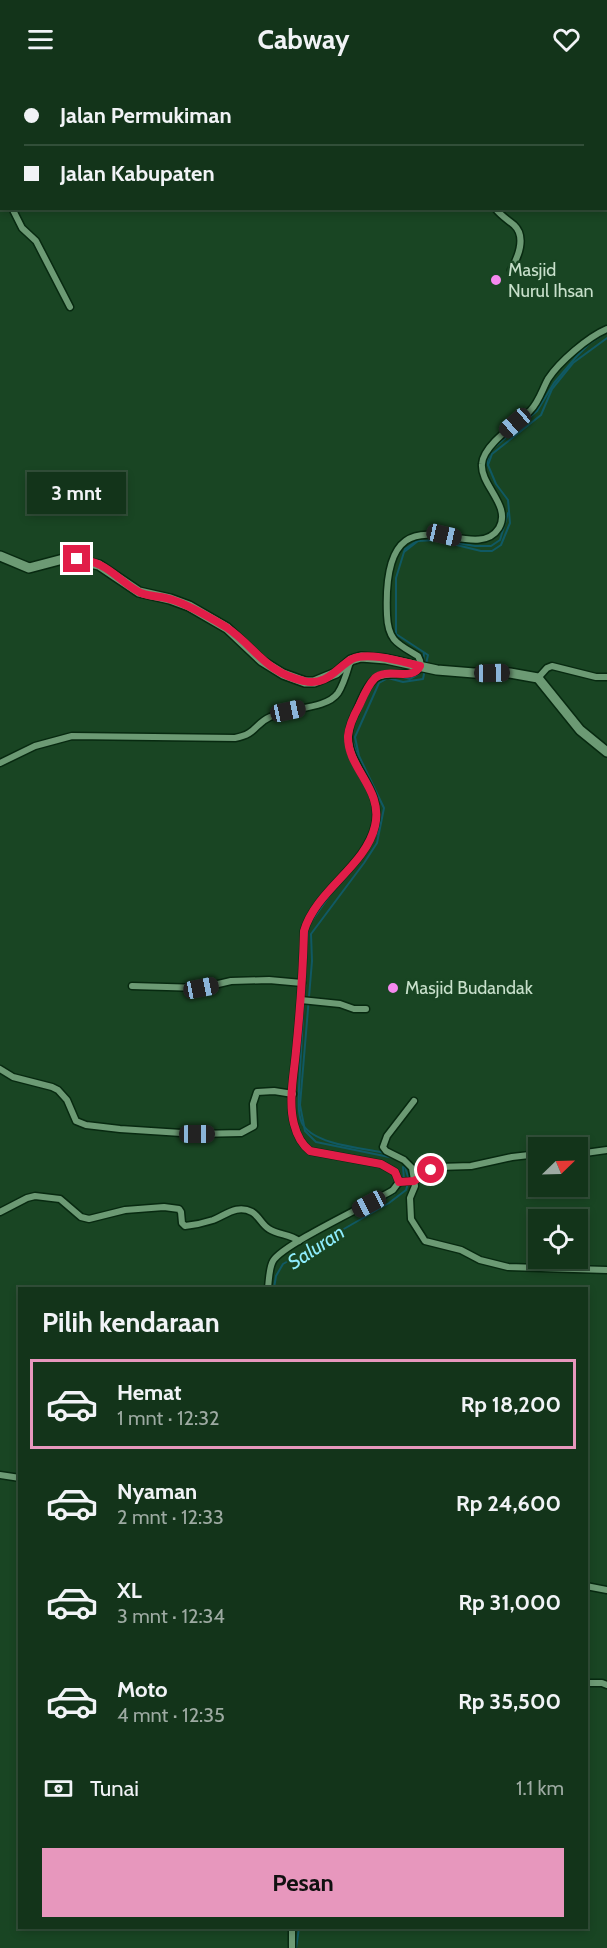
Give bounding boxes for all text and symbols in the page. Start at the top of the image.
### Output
icon: menu [24,23,57,56]
text: Cabway [257,23,350,56]
icon: heart [550,23,583,56]
text: Jalan Permukiman [60,102,232,129]
text: Jalan Kabupaten [60,160,215,187]
place label: Masjid Nurul Ihsan [508,259,594,302]
marker: Masjid Nurul Ihsan [489,273,503,287]
car [496,404,534,442]
callout: 3 mnt [28,472,127,514]
text: 3 mnt [51,481,102,505]
car [424,522,464,548]
route end [63,545,90,572]
car [474,664,510,682]
car [269,698,307,724]
car [182,976,220,1000]
place label: Masjid Budandak [405,977,534,999]
marker: Masjid Budandak [386,981,400,995]
car [179,1125,215,1143]
north arrow [528,1137,588,1197]
map controls [528,1137,588,1269]
route start [417,1156,444,1183]
car [349,1188,389,1220]
button: locate [528,1209,588,1269]
water label: Saluran [283,1220,349,1274]
text: Pilih kendaraan [42,1306,220,1339]
icon: car [45,1377,99,1431]
text: Hemat [117,1379,182,1406]
text: Rp 18,200 [461,1391,561,1418]
text: 1 mnt · 12:32 [117,1406,220,1430]
icon: car [45,1476,99,1530]
text: Nyaman [117,1478,197,1505]
text: Rp 24,600 [456,1490,561,1517]
text: 2 mnt · 12:33 [117,1505,224,1529]
icon: car [45,1575,99,1629]
text: XL [117,1577,142,1604]
text: Rp 31,000 [458,1589,561,1616]
text: 3 mnt · 12:34 [117,1604,225,1628]
icon: car [45,1674,99,1728]
text: Moto [117,1676,168,1703]
text: Rp 35,500 [458,1688,561,1715]
text: 4 mnt · 12:35 [117,1703,225,1727]
icon: cash [42,1772,75,1805]
text: Tunai [90,1775,139,1802]
text: 1.1 km [516,1776,564,1800]
button: Pesan [42,1848,564,1917]

